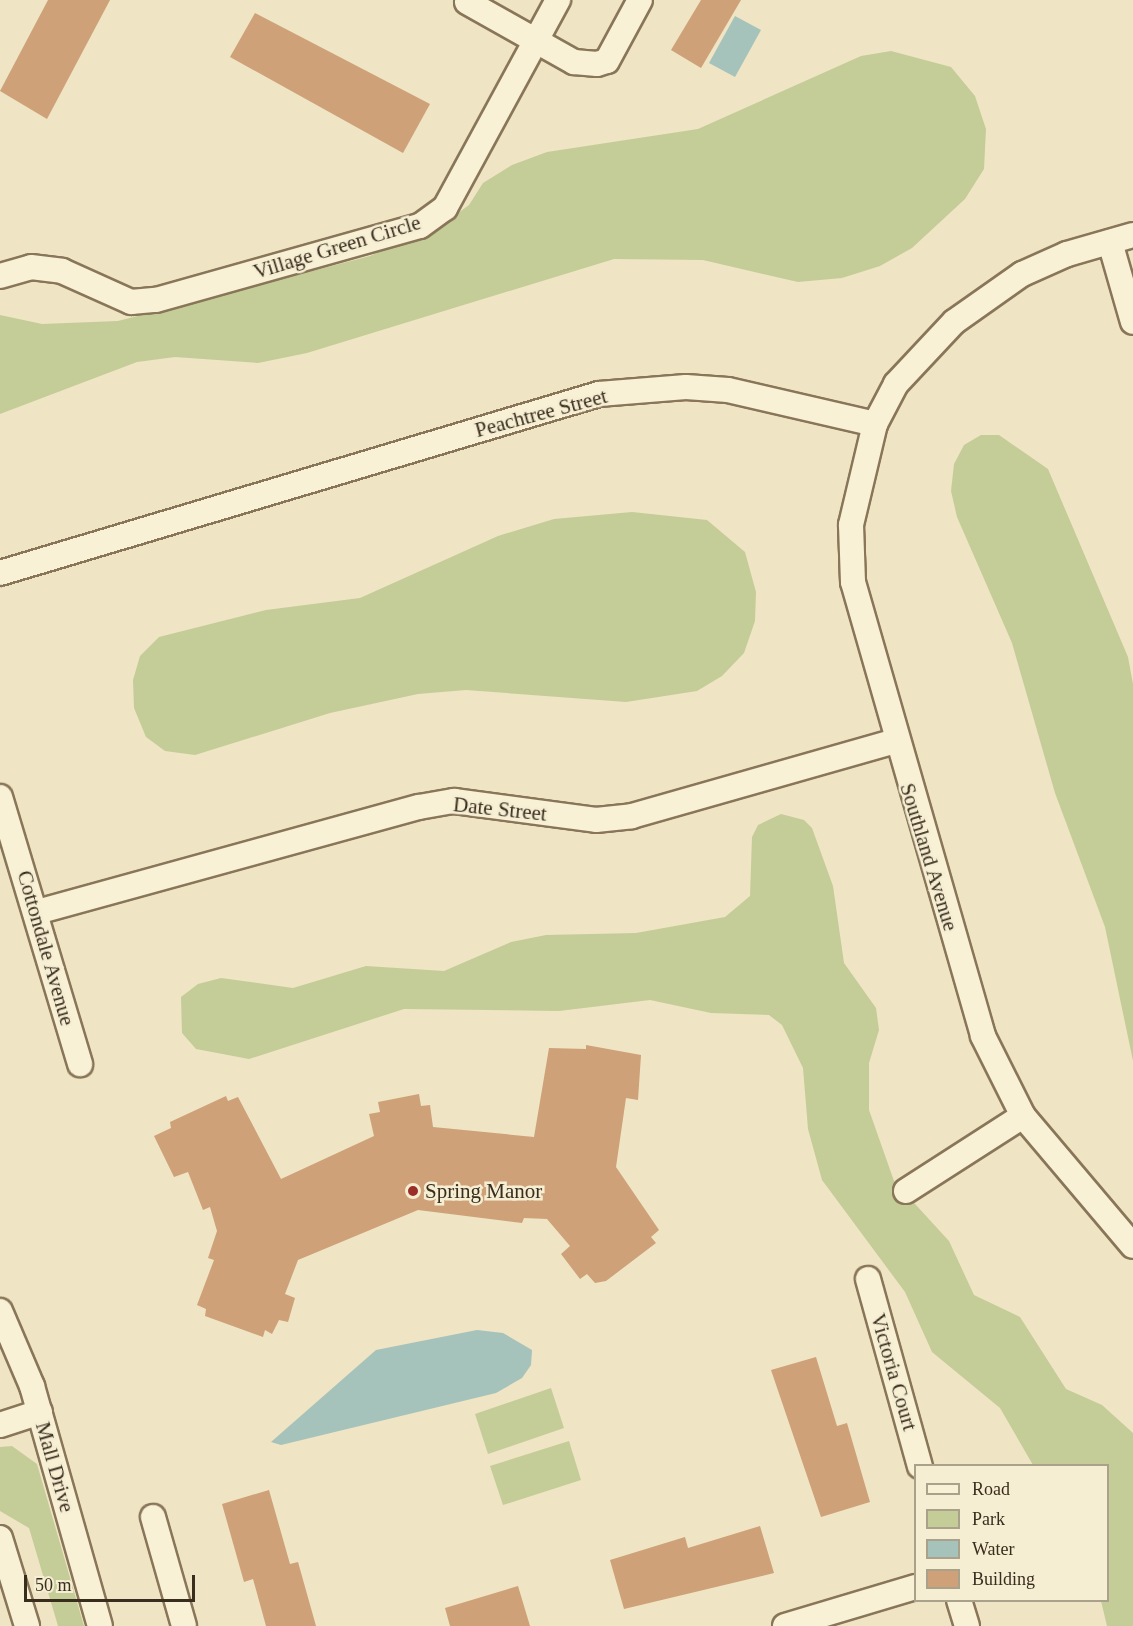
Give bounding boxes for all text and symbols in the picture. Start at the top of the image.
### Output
street label: Village Green Circle [250,210,424,284]
street label: Peachtree Street [472,383,610,443]
street label: Southland Avenue [894,780,964,934]
street label: Date Street [452,792,548,826]
street label: Cottondale Avenue [12,867,80,1029]
place label: Spring Manor [425,1178,542,1204]
marker: Spring Manor [406,1184,420,1198]
street label: Victoria Court [865,1311,923,1433]
street label: Mall Drive [30,1419,80,1515]
legend [914,1464,1109,1602]
text: Road [972,1479,1010,1499]
text: Park [972,1509,1005,1529]
text: Water [972,1539,1015,1559]
scale bar [27,1563,198,1601]
text: Building [972,1569,1035,1589]
text: 50 m [35,1575,72,1595]

